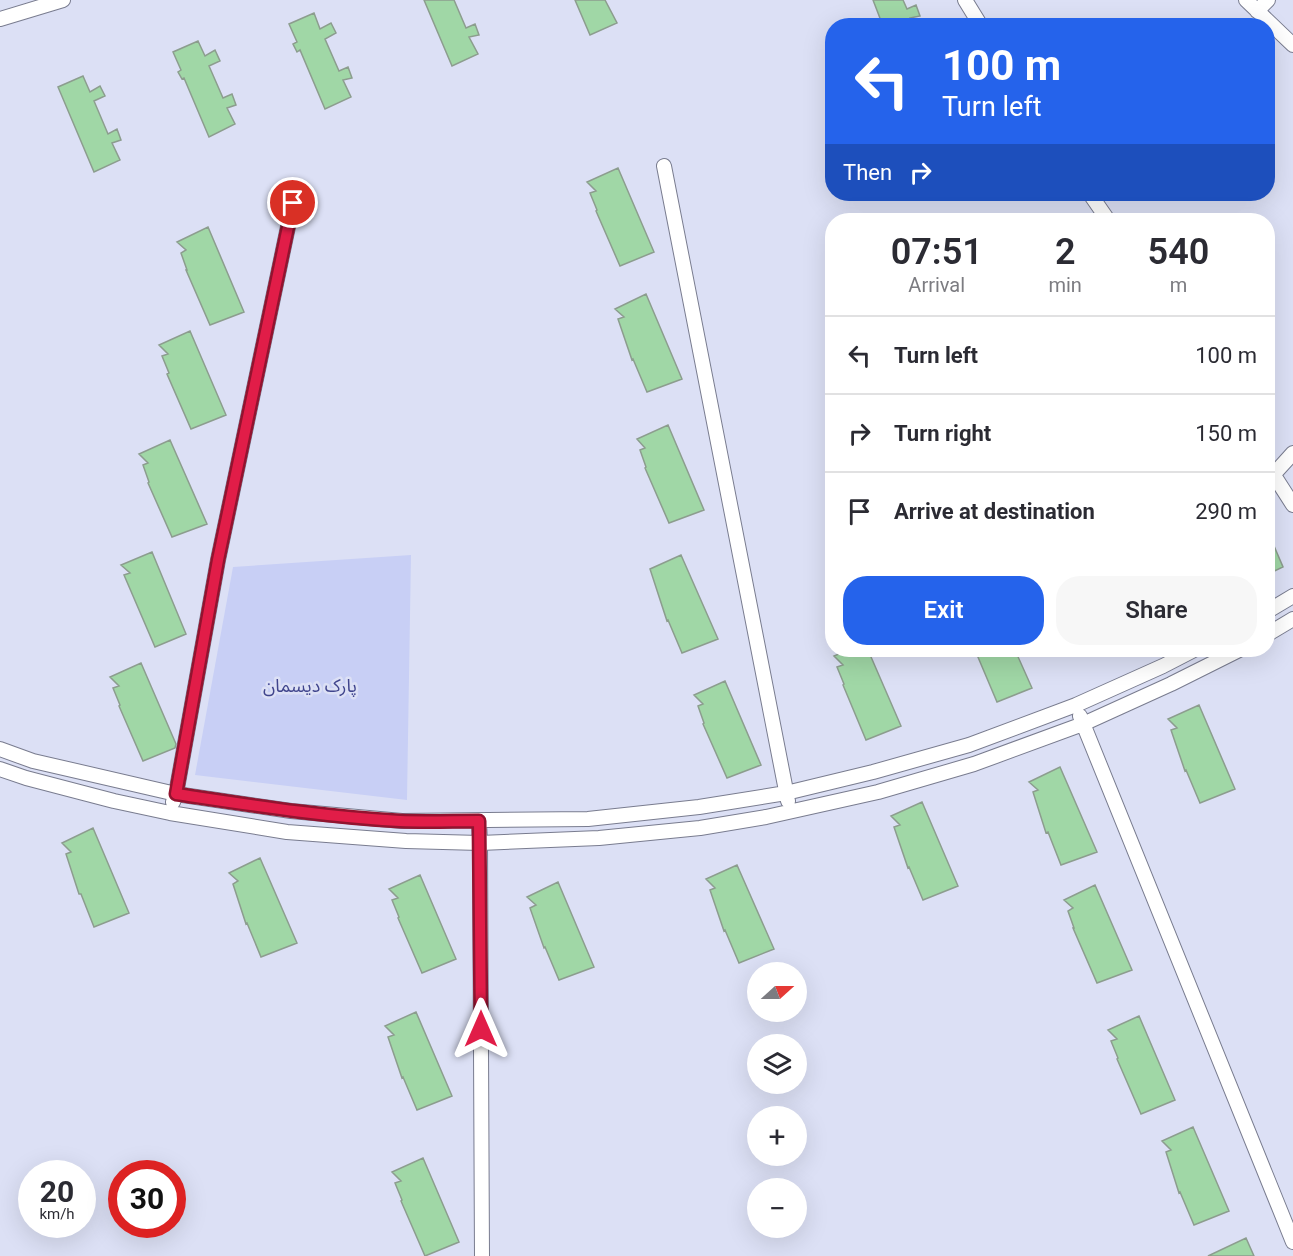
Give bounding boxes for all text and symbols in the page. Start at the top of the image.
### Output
text: 100 m [942,41,1061,90]
icon: left [843,42,921,120]
text: Turn left [942,91,1042,123]
icon: right [904,156,937,189]
text: Then [843,160,892,185]
pin [267,177,318,228]
icon: arrive [276,186,309,219]
text: 07:51 [891,231,983,273]
text: 2 [1055,231,1075,273]
text: 540 [1148,231,1209,273]
text: Arrival [908,273,965,297]
text: min [1048,273,1082,297]
text: m [1170,273,1187,297]
icon: left [843,339,876,372]
text: Turn left [894,343,978,368]
text: 100 m [1195,343,1257,368]
icon: right [843,417,876,450]
text: Turn right [894,421,991,446]
text: 150 m [1195,421,1257,446]
icon: arrive [843,495,876,528]
text: Arrive at destination [894,499,1095,524]
text: 290 m [1195,499,1257,524]
button: Exit [843,576,1044,645]
button: Share [1056,576,1257,645]
park label: پارک دیسمان [263,675,357,697]
north arrow [747,962,807,1022]
map controls [747,962,807,1238]
position arrow [449,997,513,1061]
button: layers [747,1034,807,1094]
button: + [747,1106,807,1166]
speed limit sign: 30 [108,1160,186,1238]
text: 20 [40,1174,74,1209]
button: − [747,1178,807,1238]
text: km/h [39,1205,75,1223]

